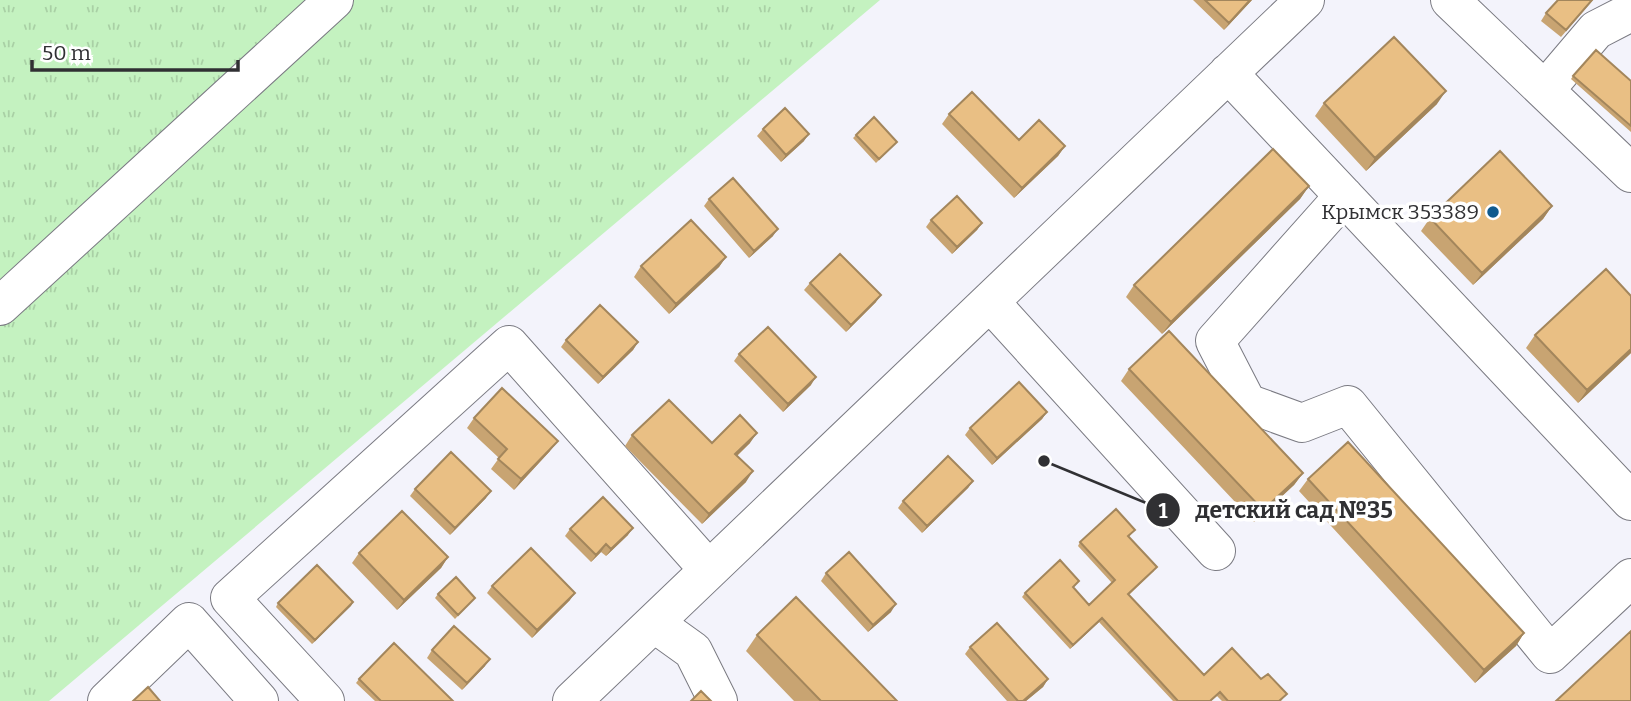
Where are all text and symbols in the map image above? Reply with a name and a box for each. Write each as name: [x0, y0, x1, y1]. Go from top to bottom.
scale bar: [32, 28, 238, 72]
text: 50 m: [42, 40, 91, 66]
place label: Крымск 353389: [1321, 199, 1479, 225]
marker: Крымск 353389: [1485, 204, 1501, 220]
callout: детский сад №35: [1146, 488, 1407, 532]
text: детский сад №35: [1195, 496, 1393, 524]
text: 1: [1158, 498, 1168, 524]

